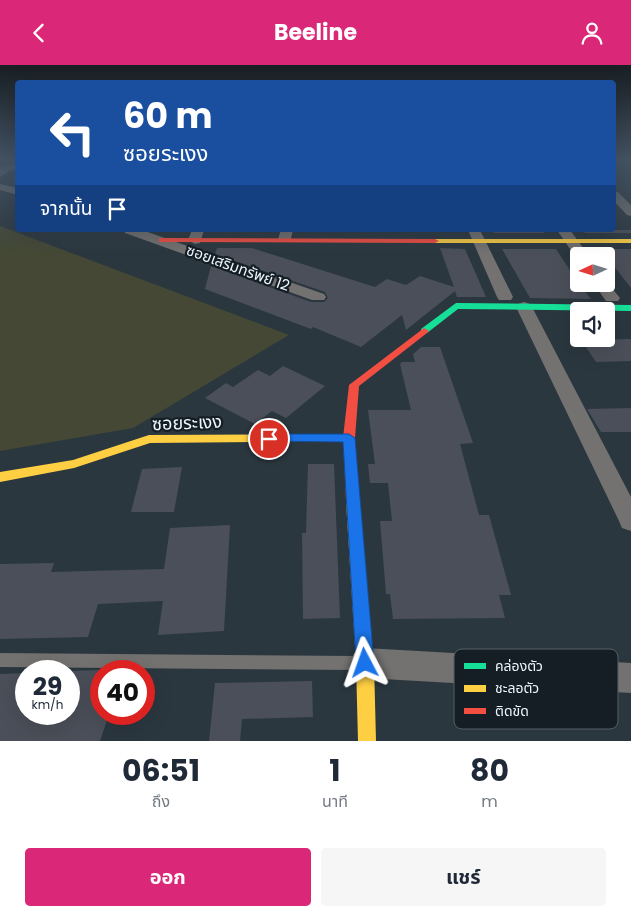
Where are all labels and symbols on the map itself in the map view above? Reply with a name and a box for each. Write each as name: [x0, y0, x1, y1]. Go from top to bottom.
street label: ซอยเสริมทรัพย์ 12: [184, 239, 293, 296]
north arrow: [570, 247, 615, 293]
street label: ซอยระเงง: [152, 409, 222, 436]
pin: [248, 418, 290, 460]
position arrow: [338, 636, 390, 688]
legend: [454, 649, 618, 729]
text: คล่องตัว: [495, 656, 543, 676]
speed limit sign: 40: [90, 660, 155, 725]
text: ชะลอตัว: [495, 678, 539, 698]
text: ติดขัด: [495, 701, 529, 721]

